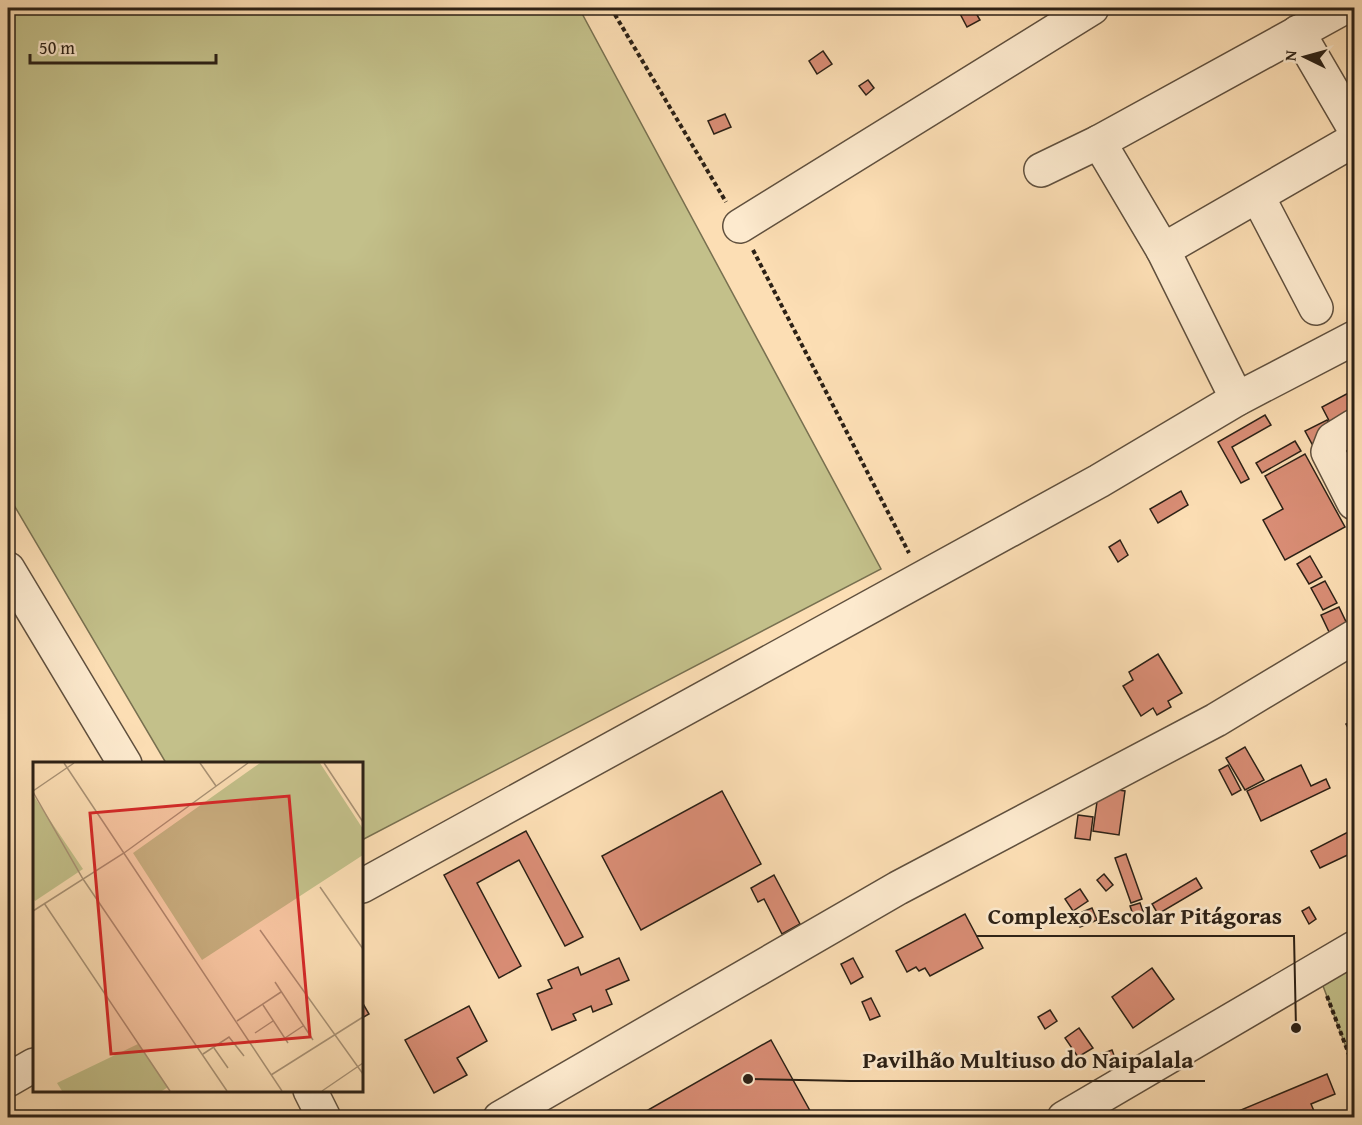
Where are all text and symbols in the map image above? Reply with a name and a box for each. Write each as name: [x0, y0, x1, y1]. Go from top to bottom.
scale bar: [30, 27, 216, 65]
north arrow: [1275, 27, 1335, 87]
text: 50 m: [39, 34, 75, 61]
text: N: [1278, 49, 1303, 62]
inset map: [33, 762, 363, 1092]
callout: Complexo Escolar Pitágoras: [976, 894, 1294, 936]
text: Complexo Escolar Pitágoras: [988, 898, 1282, 933]
callout: Pavilhão Multiuso do Naipalala: [850, 1039, 1205, 1081]
text: Pavilhão Multiuso do Naipalala: [862, 1042, 1194, 1077]

